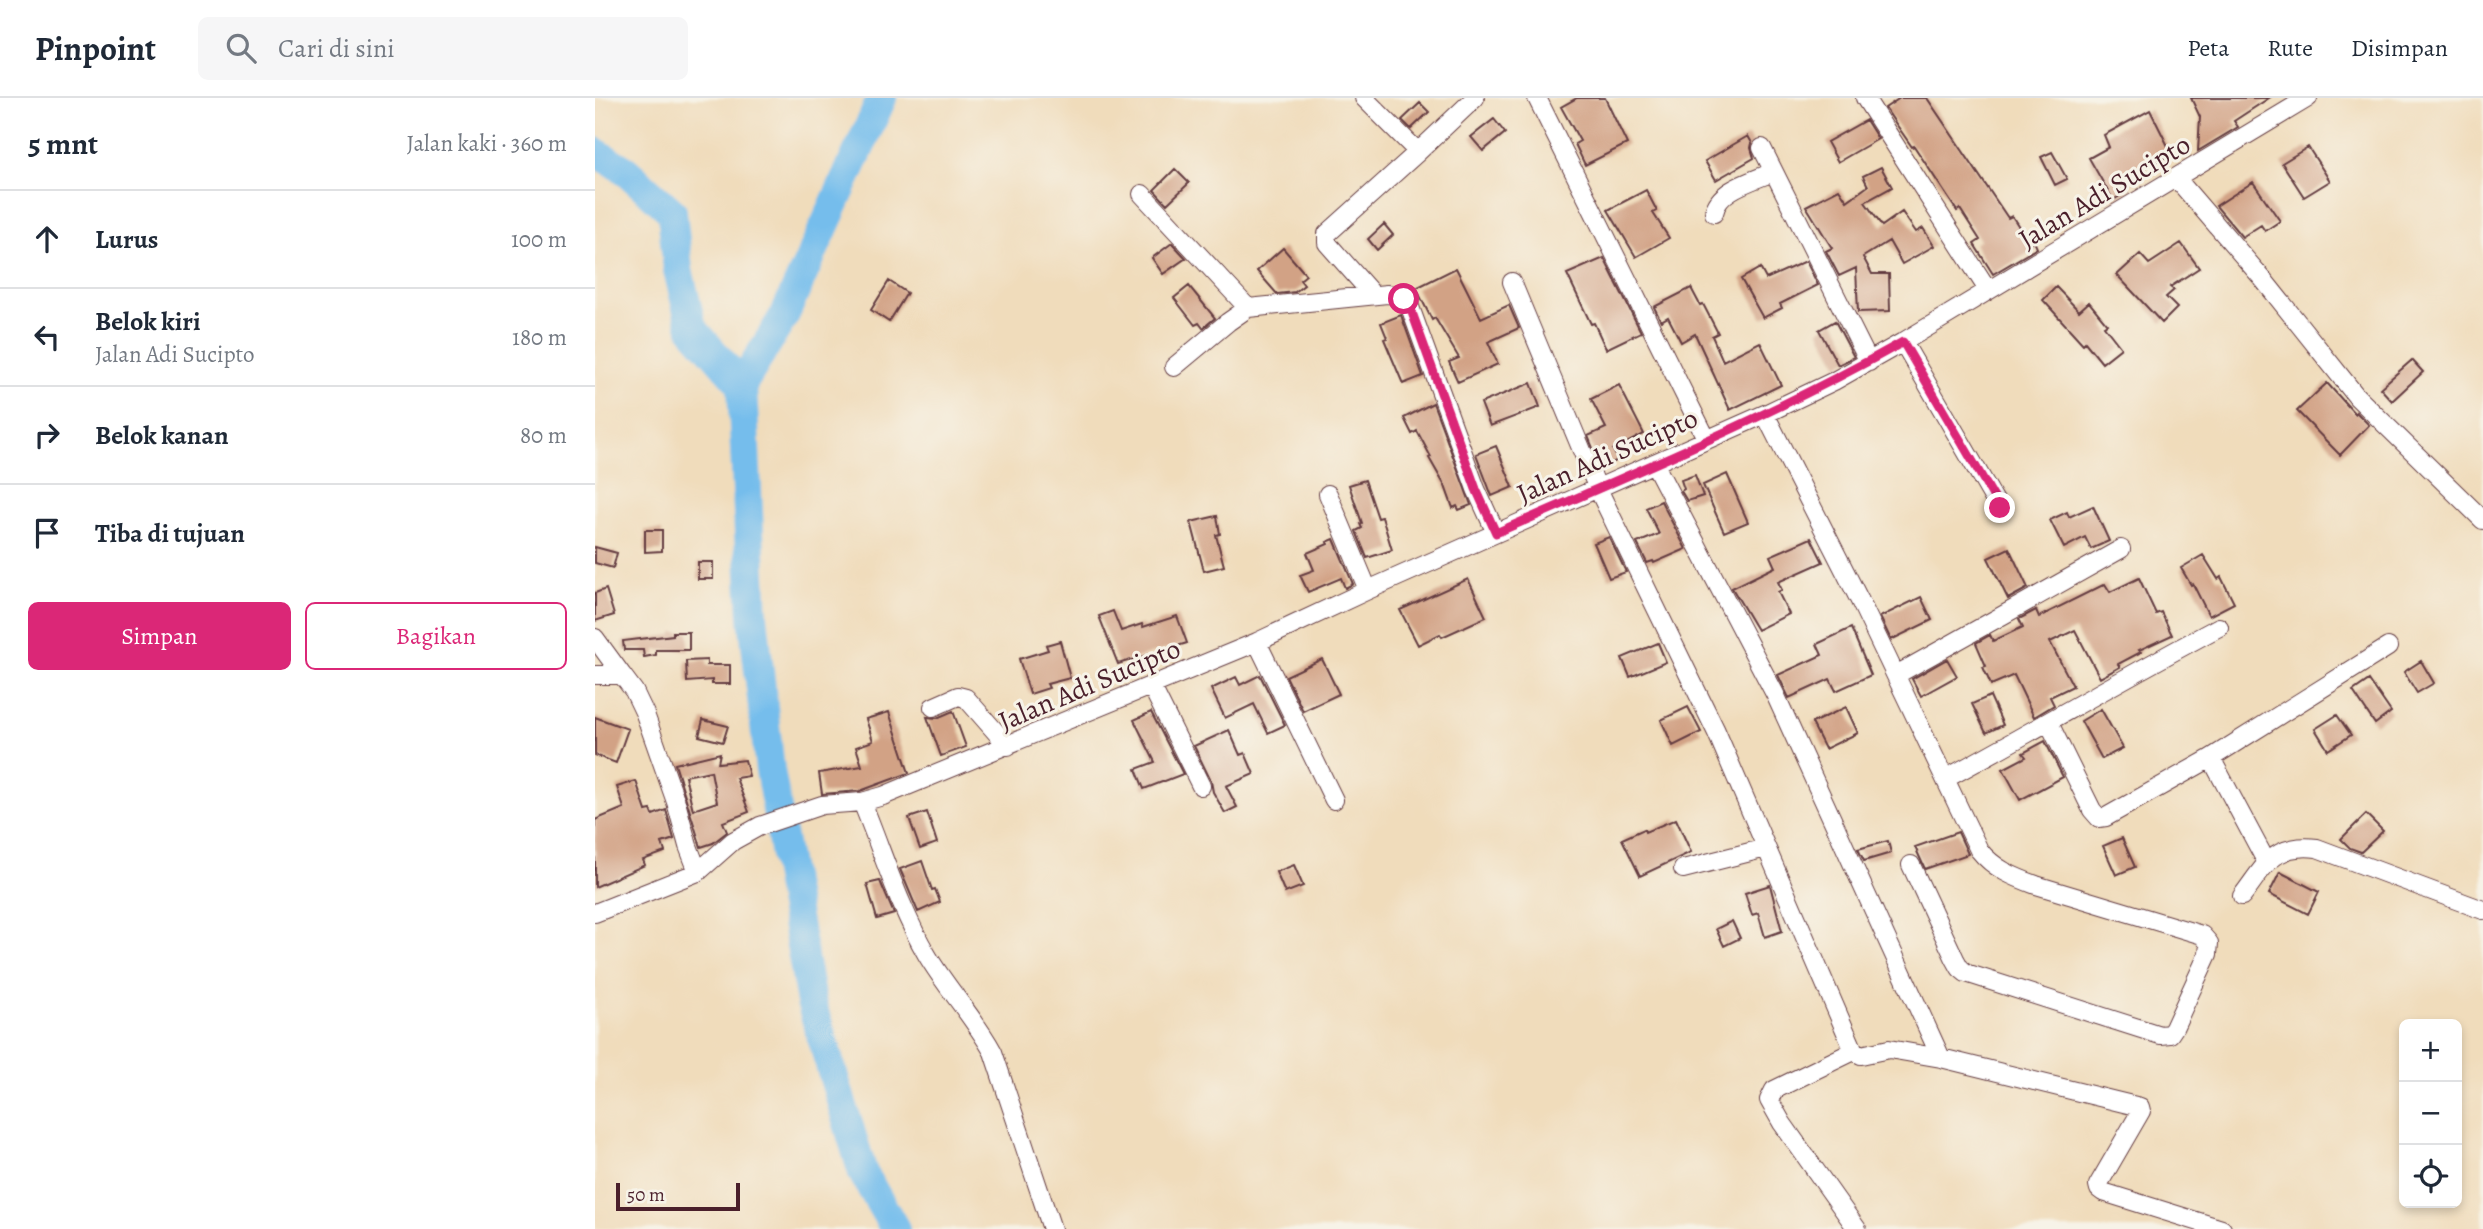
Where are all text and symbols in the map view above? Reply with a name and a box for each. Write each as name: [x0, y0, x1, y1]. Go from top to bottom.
search box: [198, 17, 688, 80]
text: Pinpoint: [35, 26, 156, 71]
icon: search: [222, 29, 260, 67]
text: Cari di sini: [278, 31, 395, 66]
text: Peta: [2187, 32, 2229, 64]
text: Rute: [2267, 32, 2313, 64]
text: Disimpan: [2351, 32, 2448, 64]
text: 5 mnt: [28, 124, 98, 164]
street label: Jalan Adi Sucipto: [2011, 126, 2198, 258]
text: Jalan kaki · 360 m: [407, 128, 567, 159]
icon: ahead: [28, 220, 66, 258]
text: Lurus: [95, 222, 158, 257]
text: 100 m: [511, 224, 567, 255]
route start: [1388, 283, 1419, 314]
text: Belok kiri: [95, 304, 201, 339]
icon: left: [28, 318, 66, 356]
text: 180 m: [512, 322, 567, 353]
text: Jalan Adi Sucipto: [95, 339, 255, 370]
street label: Jalan Adi Sucipto: [1511, 399, 1704, 513]
icon: right: [28, 416, 66, 454]
text: Belok kanan: [95, 418, 229, 453]
text: 80 m: [520, 420, 567, 451]
route end: [1984, 492, 2015, 523]
icon: arrive: [28, 514, 66, 552]
text: Tiba di tujuan: [95, 516, 245, 551]
button: Simpan: [28, 602, 291, 670]
button: Bagikan: [305, 602, 567, 670]
street label: Jalan Adi Sucipto: [993, 629, 1186, 740]
map controls: [2399, 1019, 2462, 1208]
button: +: [2399, 1019, 2462, 1082]
button: −: [2399, 1082, 2462, 1145]
button: locate: [2399, 1145, 2462, 1208]
scale bar: [616, 1180, 740, 1212]
text: 50 m: [627, 1182, 665, 1208]

